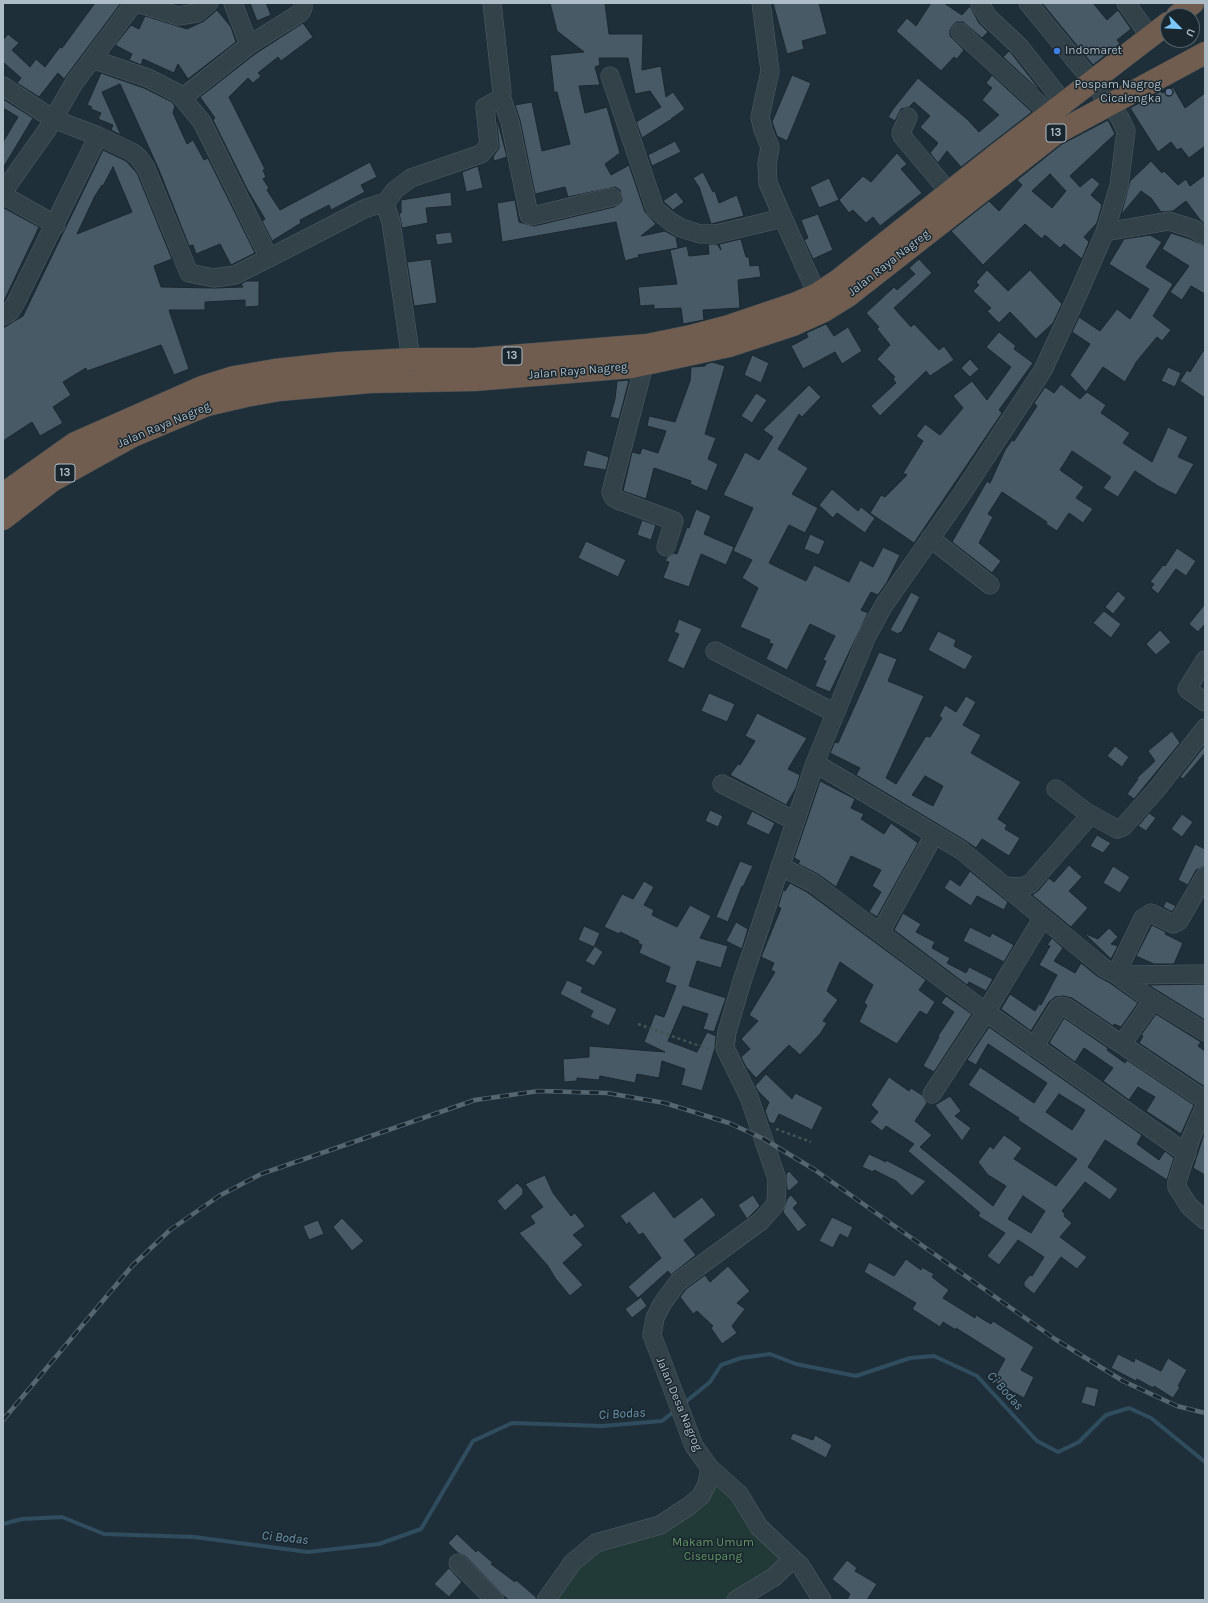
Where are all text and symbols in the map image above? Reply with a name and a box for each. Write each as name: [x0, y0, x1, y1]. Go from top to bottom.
north arrow: [1160, 8, 1200, 48]
text: U: [1183, 27, 1198, 39]
place label: Indomaret: [1065, 44, 1122, 58]
marker: Indomaret: [1052, 46, 1062, 56]
place label: Pospam Nagrog Cicalengka: [1075, 78, 1161, 106]
marker: Pospam Nagrog Cicalengka: [1164, 87, 1174, 97]
road number: 13: [1046, 124, 1066, 142]
street label: Jalan Raya Nagreg: [845, 227, 933, 299]
road number: 13: [502, 347, 522, 365]
street label: Jalan Raya Nagreg: [528, 359, 628, 383]
street label: Jalan Raya Nagreg: [115, 399, 213, 451]
road number: 13: [55, 464, 75, 482]
street label: Jalan Desa Nagrog: [653, 1355, 705, 1453]
water label: Ci Bodas: [984, 1368, 1026, 1414]
water label: Ci Bodas: [598, 1405, 646, 1423]
water label: Ci Bodas: [261, 1528, 309, 1548]
park label: Makam Umum Ciseupang: [672, 1536, 754, 1564]

